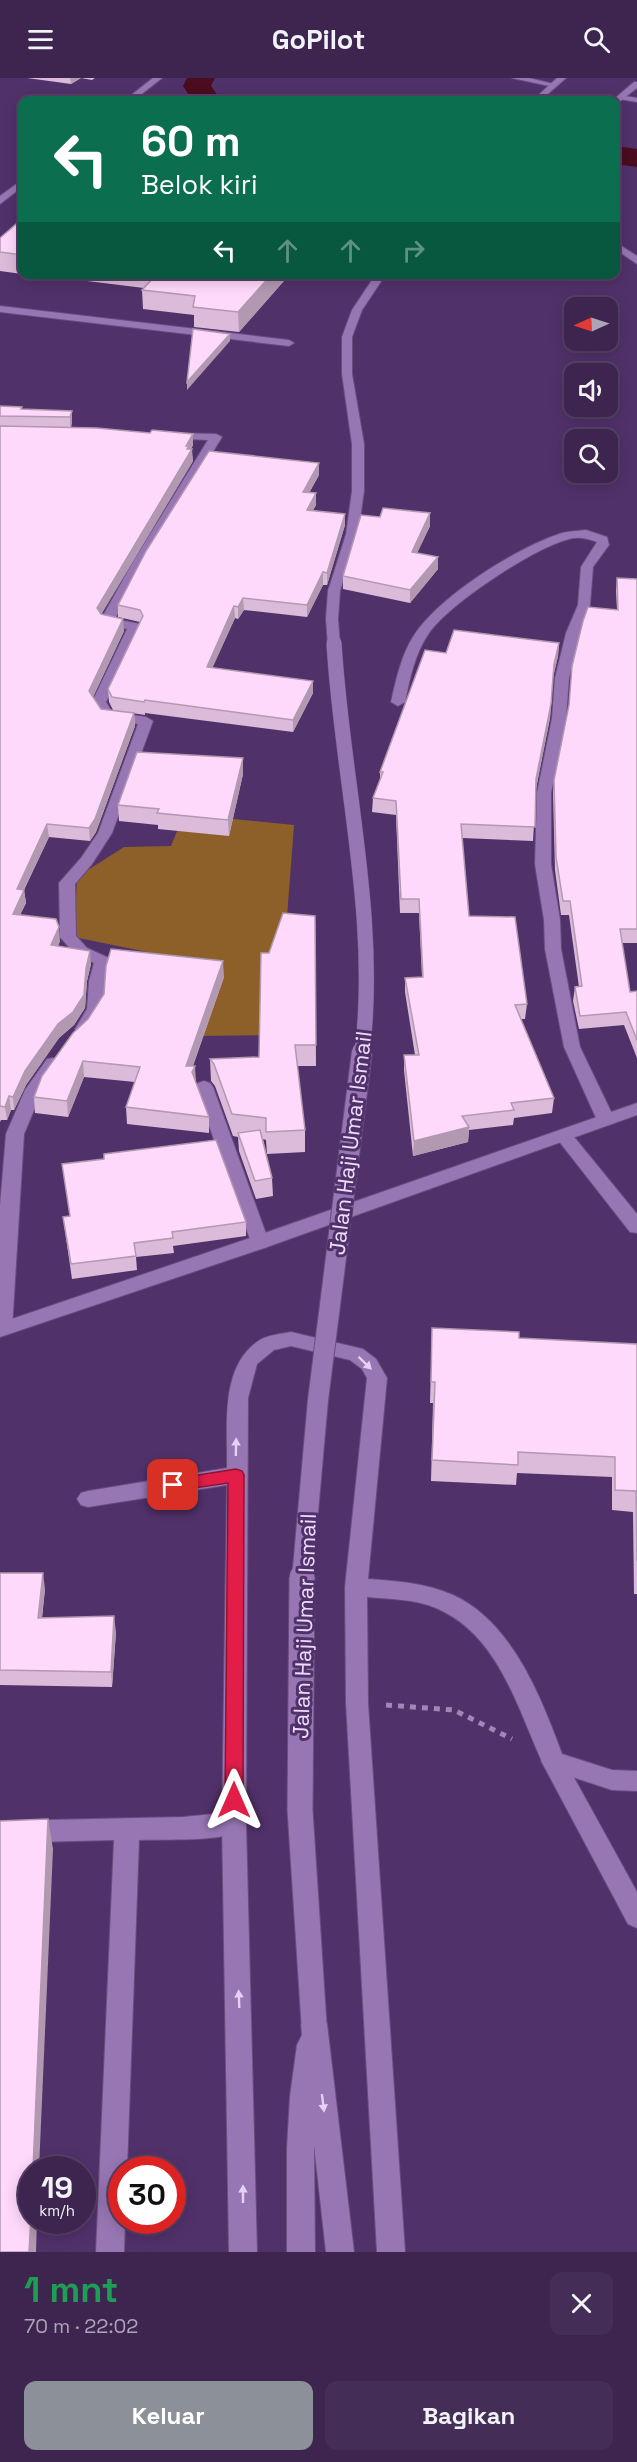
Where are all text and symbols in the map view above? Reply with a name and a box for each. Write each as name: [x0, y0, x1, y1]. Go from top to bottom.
text: GoPilot: [272, 22, 365, 57]
icon: menu: [24, 23, 57, 56]
icon: search: [580, 23, 613, 56]
text: 60 m: [141, 115, 241, 168]
icon: left: [42, 120, 120, 198]
text: Belok kiri: [141, 167, 258, 202]
icon: left: [208, 234, 241, 267]
icon: ahead: [271, 234, 304, 267]
icon: ahead: [334, 234, 367, 267]
icon: right: [397, 234, 430, 267]
north arrow: [564, 297, 618, 351]
map controls: [564, 297, 618, 483]
button: sound: [564, 363, 618, 417]
button: search: [564, 429, 618, 483]
street label: Jalan Haji Umar Ismail: [322, 1029, 378, 1257]
one-way arrow: [358, 1356, 372, 1370]
one-way arrow: [231, 1437, 241, 1456]
pin: [147, 1459, 198, 1510]
icon: arrive: [156, 1468, 189, 1501]
street label: Jalan Haji Umar Ismail: [286, 1513, 322, 1739]
position arrow: [202, 1768, 266, 1832]
one-way arrow: [234, 1989, 243, 2008]
one-way arrow: [318, 2094, 328, 2113]
speed limit sign: 30: [108, 2156, 186, 2234]
text: 19: [41, 2168, 73, 2207]
one-way arrow: [238, 2184, 248, 2203]
text: km/h: [39, 2201, 75, 2220]
text: 1 mnt: [24, 2267, 118, 2313]
button: close: [550, 2272, 613, 2335]
text: 70 m · 22:02: [24, 2313, 138, 2339]
button: Keluar: [24, 2381, 313, 2450]
button: Bagikan: [325, 2381, 613, 2450]

